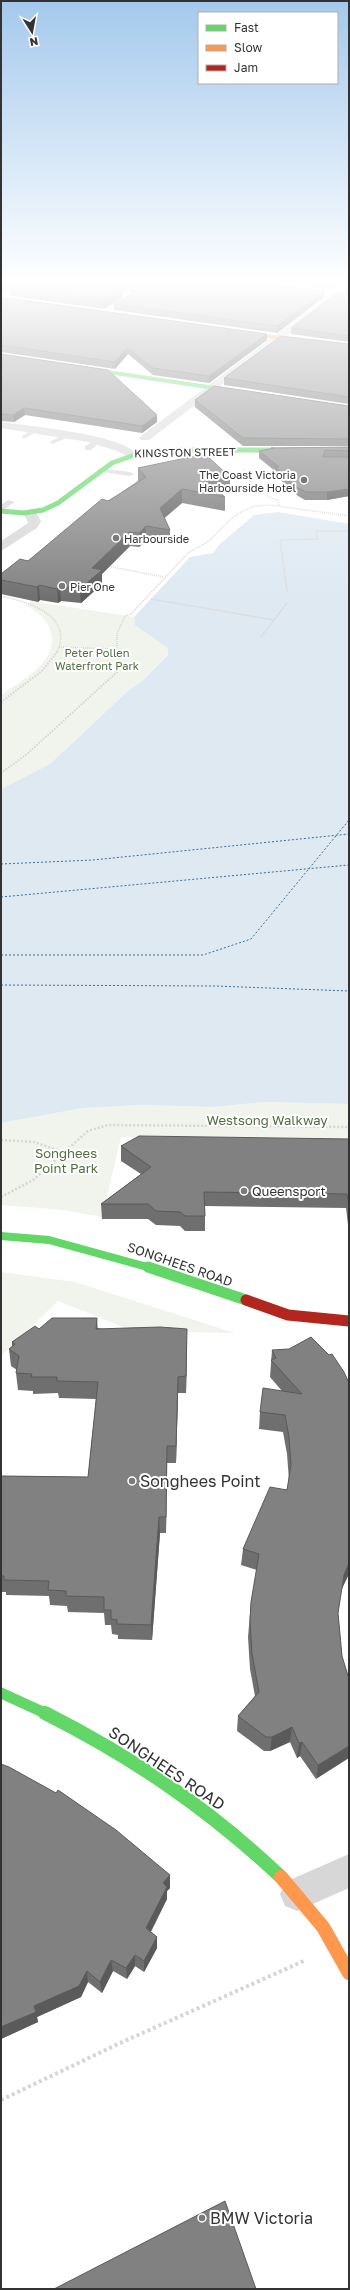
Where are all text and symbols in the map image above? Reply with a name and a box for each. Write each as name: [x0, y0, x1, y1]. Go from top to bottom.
north arrow: [12, 12, 52, 52]
legend: [198, 12, 338, 84]
text: Fast: [234, 20, 259, 35]
text: N: [29, 35, 39, 49]
text: Slow: [234, 40, 262, 55]
text: Jam: [234, 60, 258, 75]
street label: KINGSTON STREET: [134, 445, 236, 459]
place label: The Coast Victoria Harbourside Hotel: [199, 468, 296, 494]
marker: The Coast Victoria Harbourside Hotel: [299, 475, 309, 485]
place label: Harbourside: [124, 532, 189, 545]
marker: Harbourside: [111, 533, 121, 543]
place label: Pier One: [70, 580, 115, 593]
marker: Pier One: [57, 581, 67, 591]
park label: Peter Pollen Waterfront Park: [55, 646, 139, 672]
park label: Westsong Walkway: [206, 1112, 328, 1128]
park label: Songhees Point Park: [34, 1145, 99, 1176]
place label: Queensport: [252, 1183, 326, 1199]
marker: Queensport: [239, 1186, 249, 1196]
street label: SONGHEES ROAD: [125, 1238, 235, 1290]
place label: Songhees Point: [140, 1471, 261, 1491]
marker: Songhees Point: [127, 1476, 137, 1486]
street label: SONGHEES ROAD: [105, 1722, 229, 1814]
place label: BMW Victoria: [210, 2208, 313, 2228]
marker: BMW Victoria: [197, 2213, 207, 2223]

